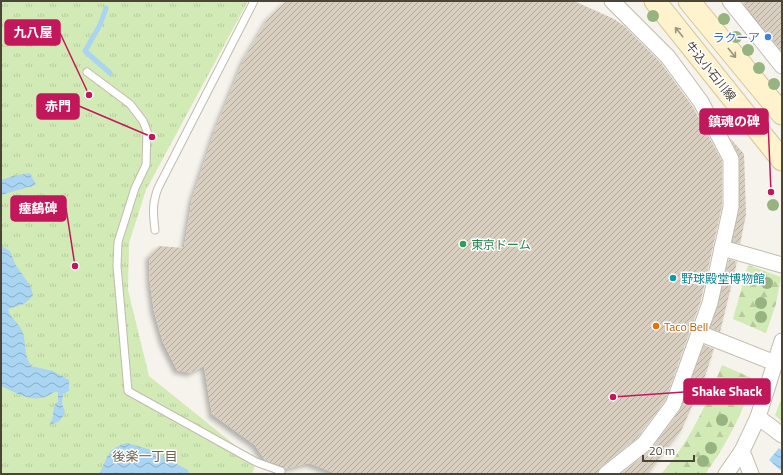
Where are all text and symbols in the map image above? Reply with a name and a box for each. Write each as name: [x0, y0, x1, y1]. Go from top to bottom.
callout: 九八屋: [5, 20, 60, 45]
text: 九八屋: [13, 22, 53, 42]
one-way arrow: [675, 26, 683, 37]
place label: ラクーア: [712, 28, 760, 47]
marker: ラクーア: [763, 32, 773, 42]
street label: 牛込小石川線: [681, 37, 741, 105]
one-way arrow: [727, 47, 736, 58]
callout: 赤門: [37, 94, 79, 119]
text: 赤門: [45, 96, 71, 116]
callout: 鎮魂の碑: [700, 109, 768, 134]
text: 鎮魂の碑: [708, 111, 760, 131]
callout: 瘞鷂碑: [11, 196, 66, 221]
text: 瘞鷂碑: [18, 198, 58, 218]
place label: 東京ドーム: [471, 235, 531, 254]
marker: 東京ドーム: [458, 239, 468, 249]
place label: 野球殿堂博物館: [681, 269, 765, 288]
marker: 野球殿堂博物館: [668, 273, 678, 283]
place label: Taco Bell: [664, 317, 708, 336]
marker: Taco Bell: [651, 321, 661, 331]
callout: Shake Shack: [684, 379, 770, 404]
text: Shake Shack: [692, 381, 762, 401]
scale bar: [643, 437, 694, 463]
text: 20 m: [649, 441, 675, 460]
district label: 後楽一丁目: [112, 446, 178, 466]

